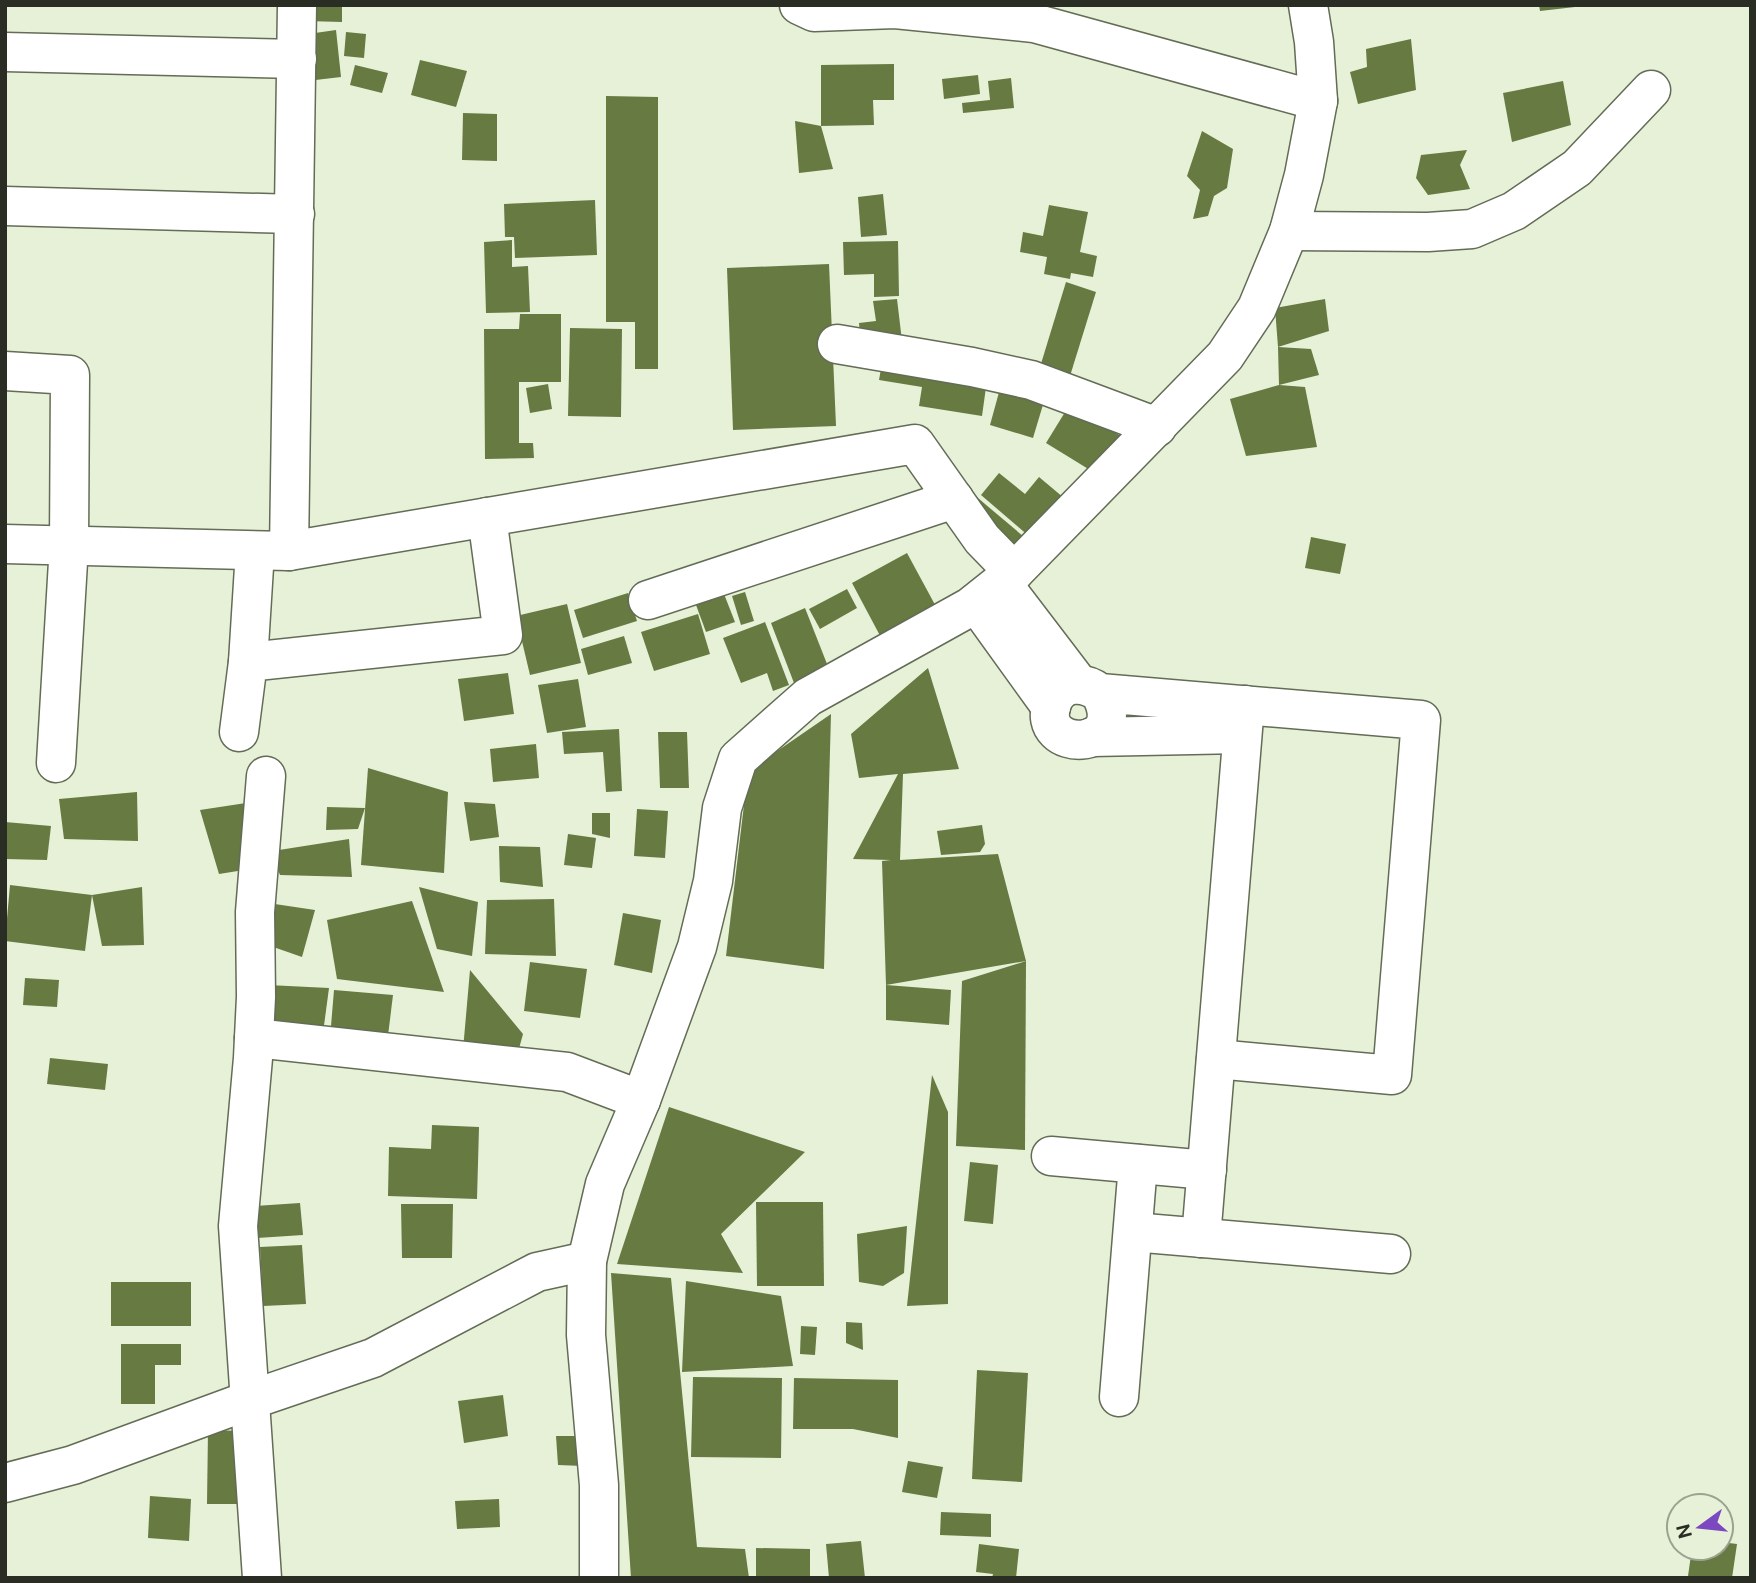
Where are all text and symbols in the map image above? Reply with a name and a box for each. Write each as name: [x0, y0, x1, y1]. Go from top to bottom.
north arrow: [1665, 1492, 1735, 1562]
text: N: [1670, 1521, 1698, 1541]

